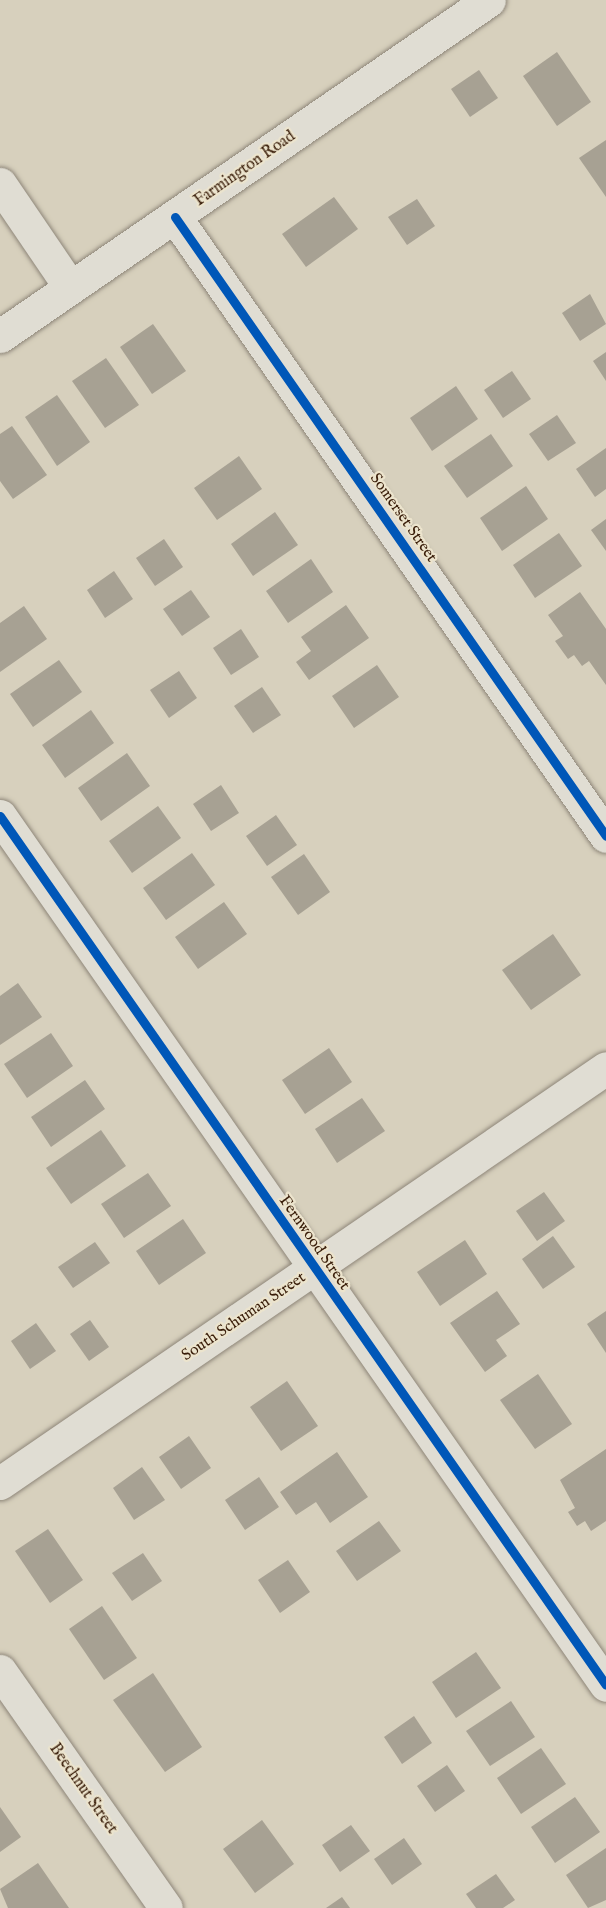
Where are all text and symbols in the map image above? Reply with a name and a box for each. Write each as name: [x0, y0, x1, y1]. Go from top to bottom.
street label: Farmington Road: [191, 127, 299, 211]
street label: Somerset Street: [365, 470, 441, 566]
street label: Fernwood Street: [274, 1192, 354, 1294]
street label: South Schuman Street: [178, 1268, 310, 1366]
street label: Beechnut Street: [45, 1740, 121, 1838]

